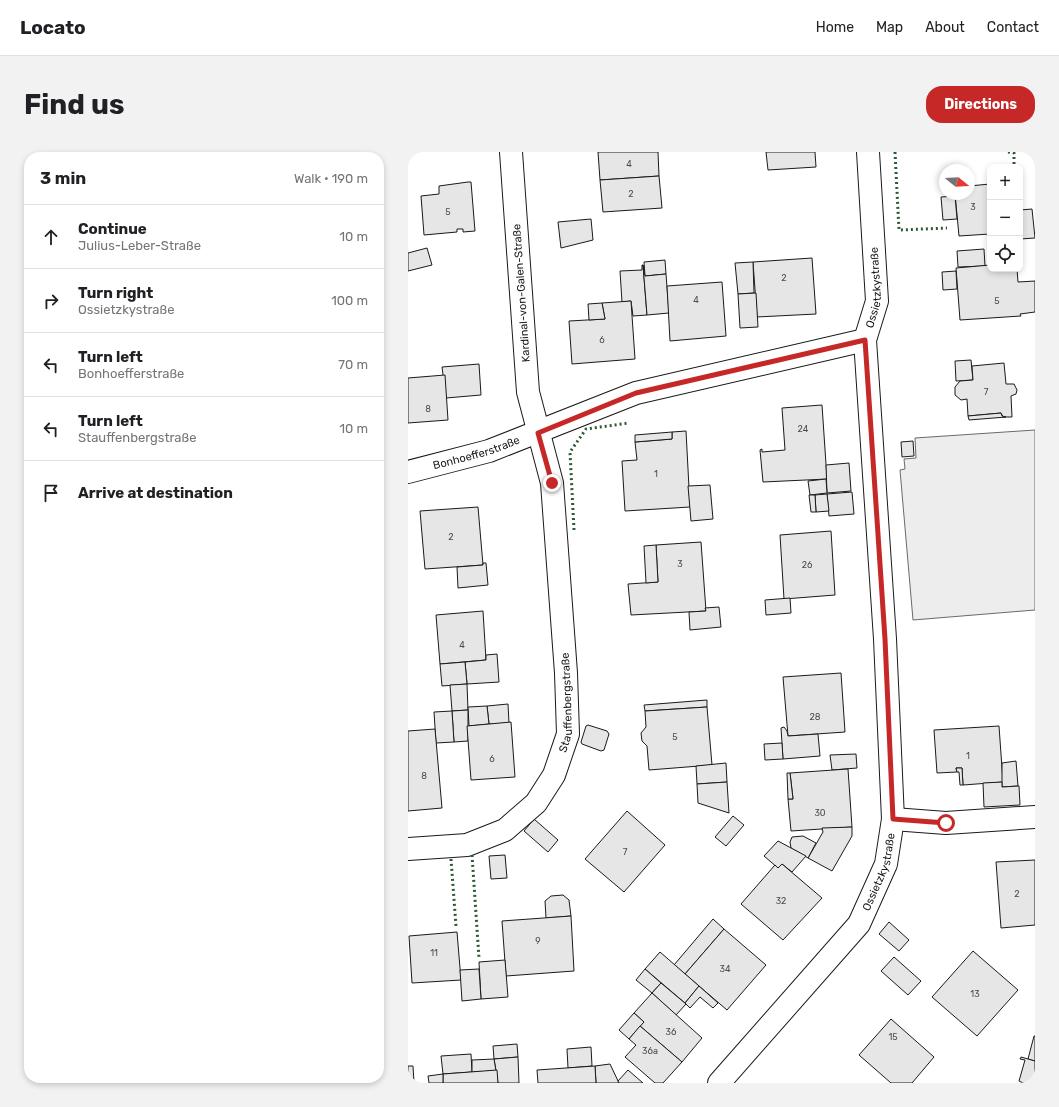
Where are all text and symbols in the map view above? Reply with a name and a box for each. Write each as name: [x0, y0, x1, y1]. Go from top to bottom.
text: Locato: [20, 16, 86, 39]
text: Home: [816, 19, 854, 36]
text: Map: [876, 19, 903, 36]
text: About: [925, 19, 965, 36]
text: Contact: [987, 19, 1039, 36]
button: Directions: [926, 86, 1035, 123]
text: Find us: [24, 88, 124, 121]
house number: 4: [626, 159, 632, 169]
north arrow: [939, 164, 975, 200]
map controls: [987, 164, 1023, 272]
button: +: [987, 164, 1023, 200]
text: 3 min: [40, 168, 86, 188]
text: Walk · 190 m: [294, 171, 368, 186]
house number: 2: [628, 189, 634, 199]
button: −: [987, 200, 1023, 236]
house number: 3: [970, 202, 976, 212]
house number: 5: [445, 207, 451, 217]
text: Continue: [78, 220, 147, 238]
street label: Kardinal-von-Galen-Straße: [510, 223, 533, 363]
icon: ahead: [40, 226, 62, 248]
text: 10 m: [339, 229, 368, 244]
button: locate: [987, 236, 1023, 272]
text: Julius-Leber-Straße: [78, 238, 201, 253]
street label: Ossietzkystraße: [863, 247, 884, 330]
house number: 2: [781, 273, 787, 283]
text: Turn right: [78, 284, 153, 302]
icon: right: [40, 290, 62, 312]
text: 100 m: [331, 293, 368, 308]
house number: 4: [693, 295, 699, 305]
house number: 5: [994, 296, 1000, 306]
text: Ossietzkystraße: [78, 302, 174, 317]
house number: 6: [599, 335, 605, 345]
text: Turn left: [78, 348, 143, 366]
icon: left: [40, 354, 62, 376]
text: 70 m: [338, 357, 368, 372]
text: Bonhoefferstraße: [78, 366, 184, 381]
house number: 7: [984, 387, 989, 397]
house number: 8: [425, 404, 431, 414]
text: Turn left: [78, 412, 143, 430]
icon: left: [40, 418, 62, 440]
text: 10 m: [339, 421, 368, 436]
house number: 24: [798, 424, 809, 434]
text: Stauffenbergstraße: [78, 430, 196, 445]
street label: Bonhoefferstraße: [432, 434, 522, 472]
house number: 1: [654, 469, 658, 479]
route end: [543, 474, 561, 492]
icon: arrive: [40, 482, 62, 504]
text: Arrive at destination: [78, 484, 233, 502]
house number: 2: [448, 532, 454, 542]
house number: 3: [677, 559, 683, 569]
house number: 26: [802, 560, 813, 570]
house number: 4: [459, 640, 465, 650]
street label: Stauffenbergstraße: [556, 652, 575, 754]
house number: 28: [809, 712, 821, 722]
house number: 5: [672, 732, 678, 742]
house number: 1: [966, 751, 970, 761]
house number: 6: [489, 754, 495, 764]
house number: 8: [421, 771, 427, 781]
house number: 30: [814, 808, 826, 818]
route start: [937, 814, 955, 832]
street label: Ossietzkystraße: [860, 832, 898, 913]
house number: 7: [623, 847, 628, 857]
house number: 2: [1014, 889, 1020, 899]
house number: 32: [776, 896, 786, 906]
house number: 9: [535, 936, 541, 946]
house number: 11: [430, 948, 438, 958]
house number: 34: [720, 964, 731, 974]
house number: 13: [970, 989, 980, 999]
house number: 36: [666, 1027, 677, 1037]
house number: 15: [888, 1032, 898, 1042]
house number: 36a: [642, 1046, 658, 1056]

